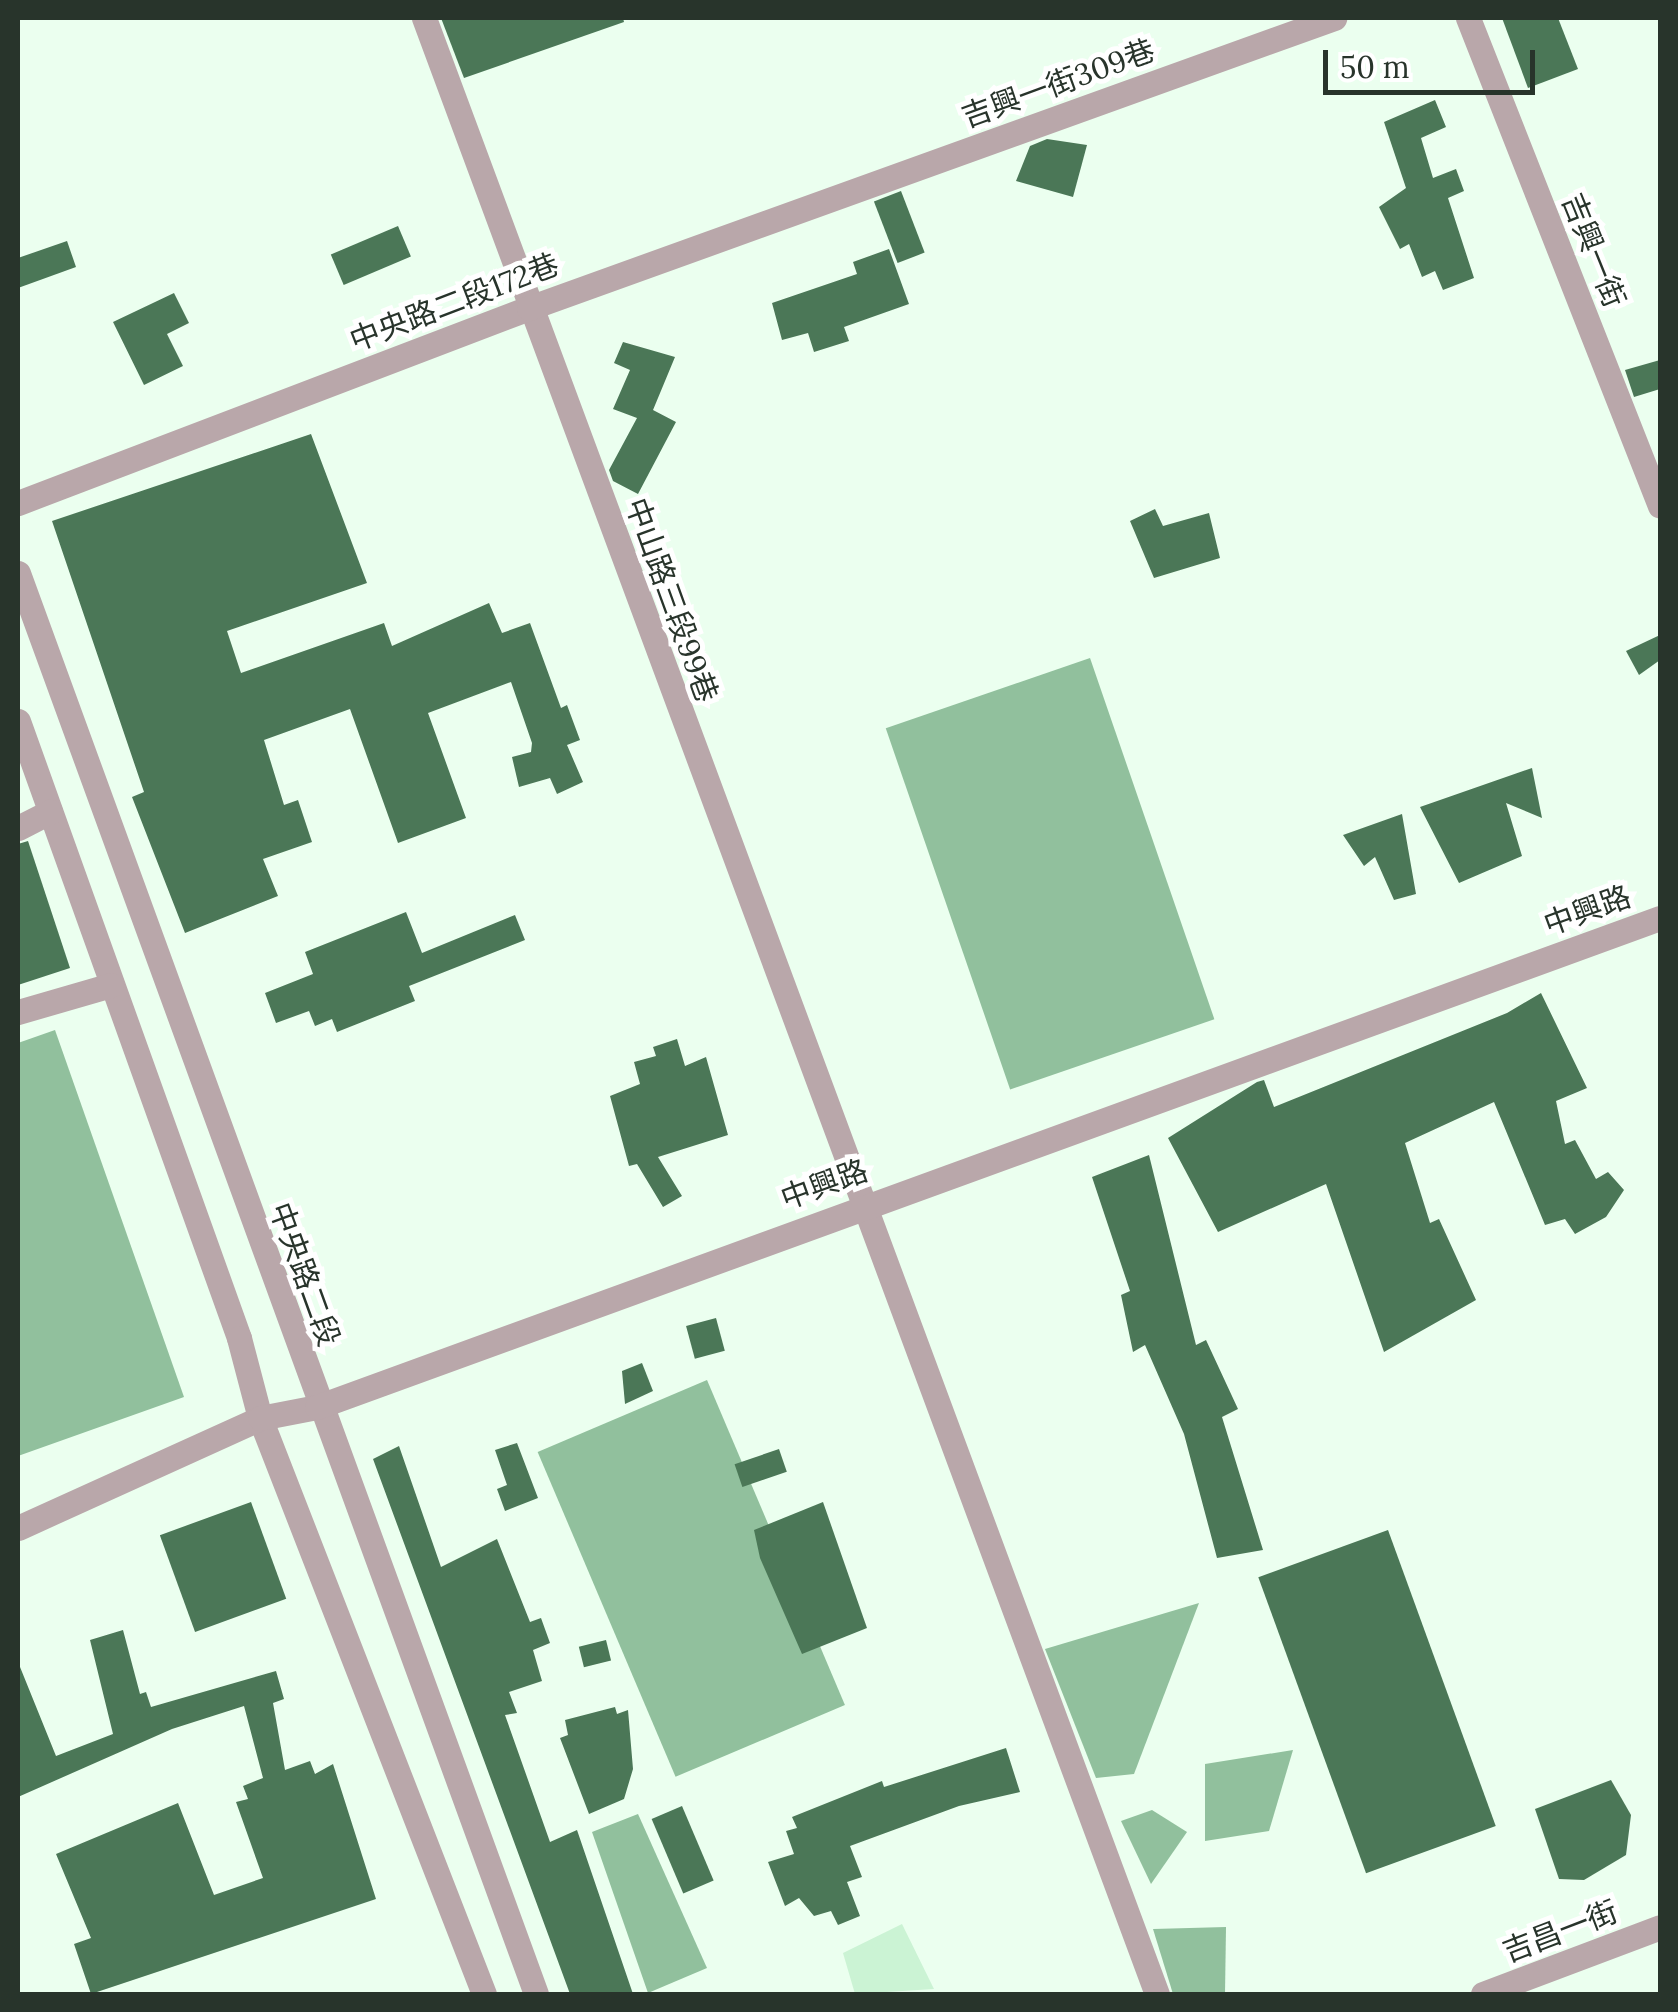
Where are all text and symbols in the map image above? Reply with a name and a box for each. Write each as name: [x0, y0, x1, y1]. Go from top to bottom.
scale bar: [1328, 30, 1540, 92]
street label: 吉興一街309巷: [957, 31, 1159, 135]
text: 50 m: [1340, 48, 1410, 86]
street label: 吉興一街: [1555, 188, 1633, 312]
street label: 中央路二段172巷: [344, 246, 564, 358]
street label: 中山路三段99巷: [618, 493, 726, 707]
street label: 中興路: [1539, 878, 1635, 942]
street label: 中興路: [776, 1152, 872, 1216]
street label: 中央路二段: [262, 1197, 348, 1351]
street label: 吉昌一街: [1498, 1893, 1622, 1969]

